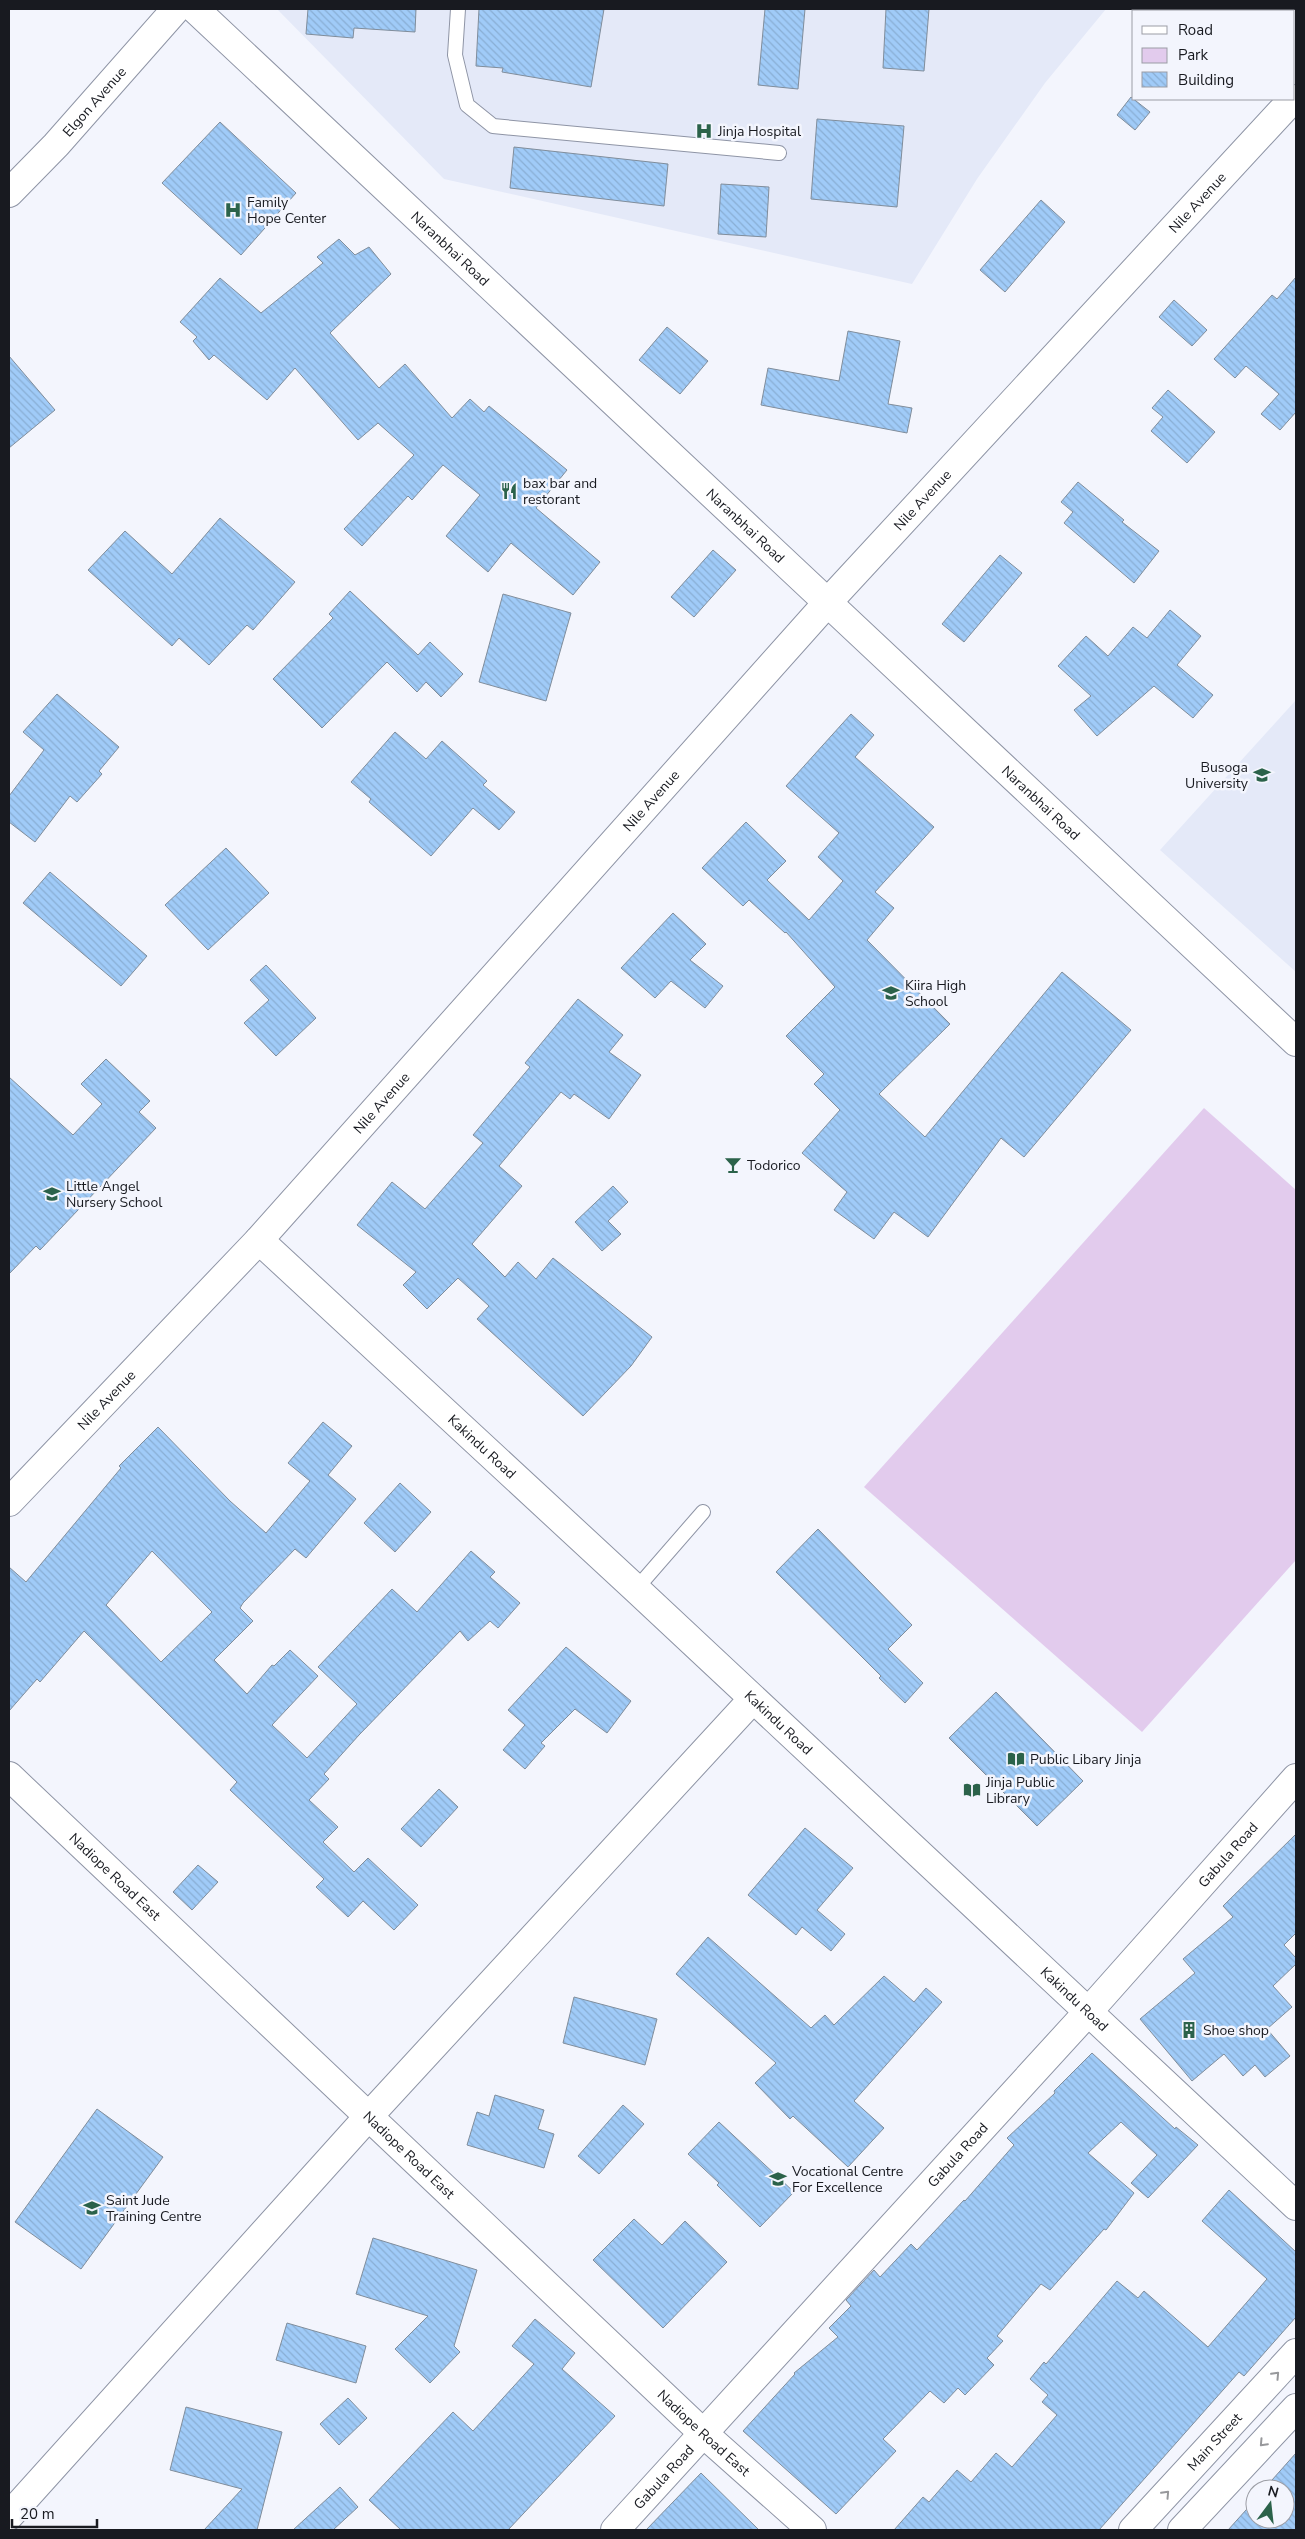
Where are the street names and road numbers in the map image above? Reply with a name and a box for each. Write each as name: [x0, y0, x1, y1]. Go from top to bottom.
street label: Elgon Avenue: [59, 63, 131, 141]
street label: Nile Avenue: [1165, 168, 1231, 237]
street label: Naranbhai Road: [407, 207, 493, 290]
street label: Nile Avenue: [890, 466, 956, 535]
street label: Naranbhai Road: [702, 484, 789, 567]
street label: Naranbhai Road: [997, 762, 1084, 845]
street label: Nile Avenue: [619, 766, 684, 836]
street label: Nile Avenue: [349, 1068, 414, 1138]
street label: Nile Avenue: [73, 1366, 140, 1435]
street label: Kakindu Road: [444, 1410, 520, 1483]
street label: Kakindu Road: [740, 1686, 816, 1759]
street label: Gabula Road: [1194, 1818, 1262, 1892]
street label: Nadiope Road East: [65, 1829, 165, 1925]
street label: Kakindu Road: [1036, 1963, 1112, 2036]
street label: Nadiope Road East: [359, 2107, 459, 2203]
street label: Gabula Road: [923, 2119, 992, 2192]
street label: Nadiope Road East: [653, 2386, 754, 2481]
street label: Main Street: [1183, 2409, 1246, 2475]
street label: Gabula Road: [629, 2441, 698, 2514]

